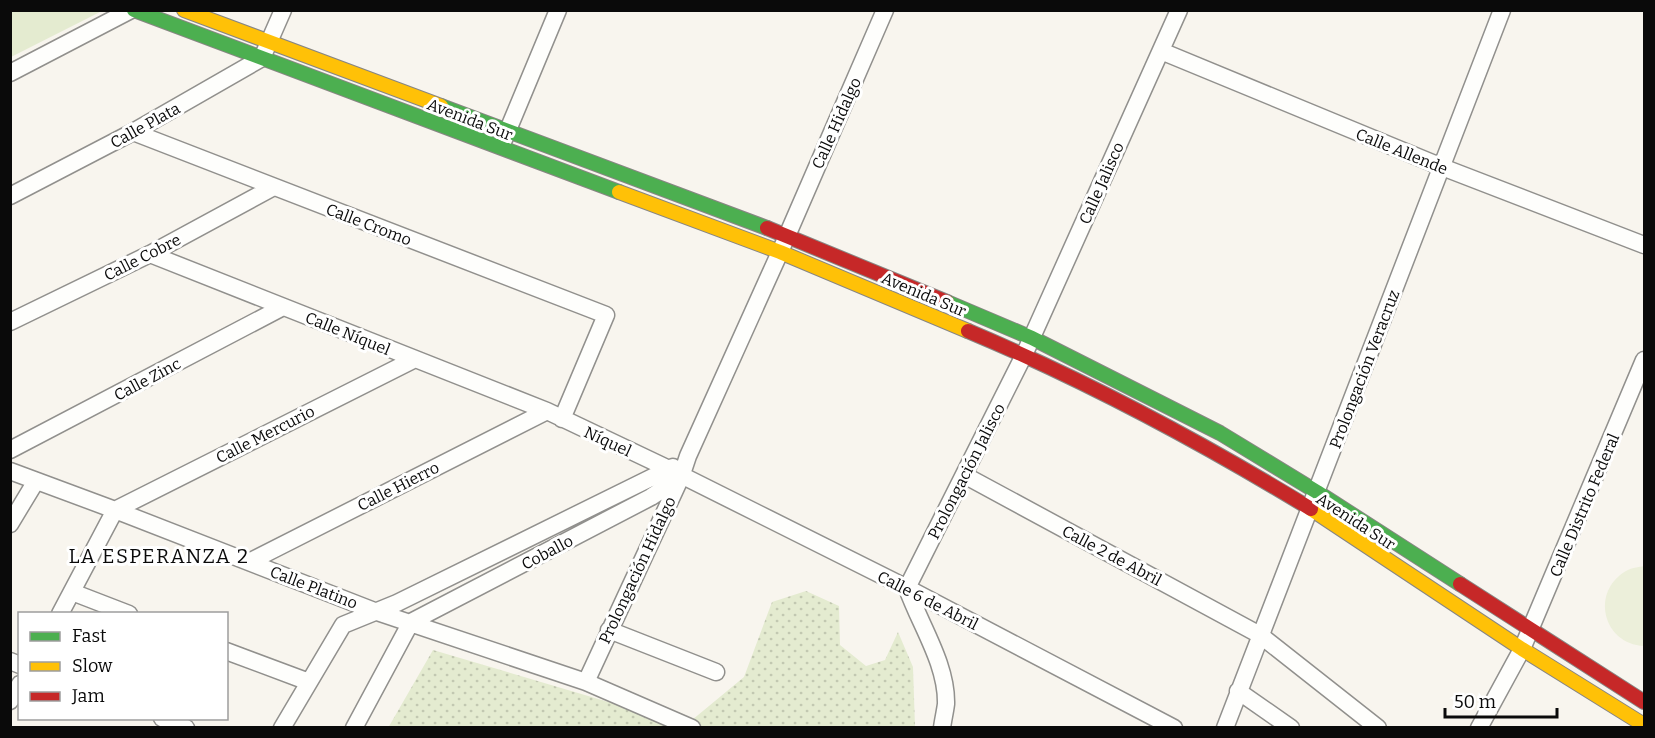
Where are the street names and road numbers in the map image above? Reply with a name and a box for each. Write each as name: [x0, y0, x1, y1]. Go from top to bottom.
street label: Calle Hidalgo: [808, 75, 865, 172]
street label: Avenida Sur: [424, 94, 515, 144]
street label: Calle Plata: [107, 98, 184, 152]
street label: Calle Allende: [1353, 124, 1451, 179]
street label: Calle Jalisco: [1075, 139, 1128, 227]
street label: Calle Cromo: [323, 199, 414, 249]
street label: Calle Cobre: [101, 230, 184, 285]
street label: Avenida Sur: [879, 268, 969, 321]
street label: Prolongación Veracruz: [1325, 287, 1404, 451]
street label: Calle Níquel: [303, 308, 393, 359]
street label: Calle Zinc: [111, 354, 184, 405]
street label: Prolongación Jalisco: [924, 400, 1009, 542]
street label: Calle Mercurio: [213, 401, 318, 467]
street label: Níquel: [581, 422, 635, 461]
street label: Calle Distrito Federal: [1546, 430, 1623, 580]
street label: Calle Hierro: [354, 458, 442, 515]
street label: Avenida Sur: [1313, 489, 1399, 554]
street label: Prolongación Hidalgo: [595, 494, 680, 647]
street label: Calle 2 de Abril: [1059, 521, 1165, 590]
street label: Coballo: [518, 531, 576, 574]
street label: Calle Platino: [267, 562, 360, 613]
street label: Calle 6 de Abril: [874, 567, 982, 634]

